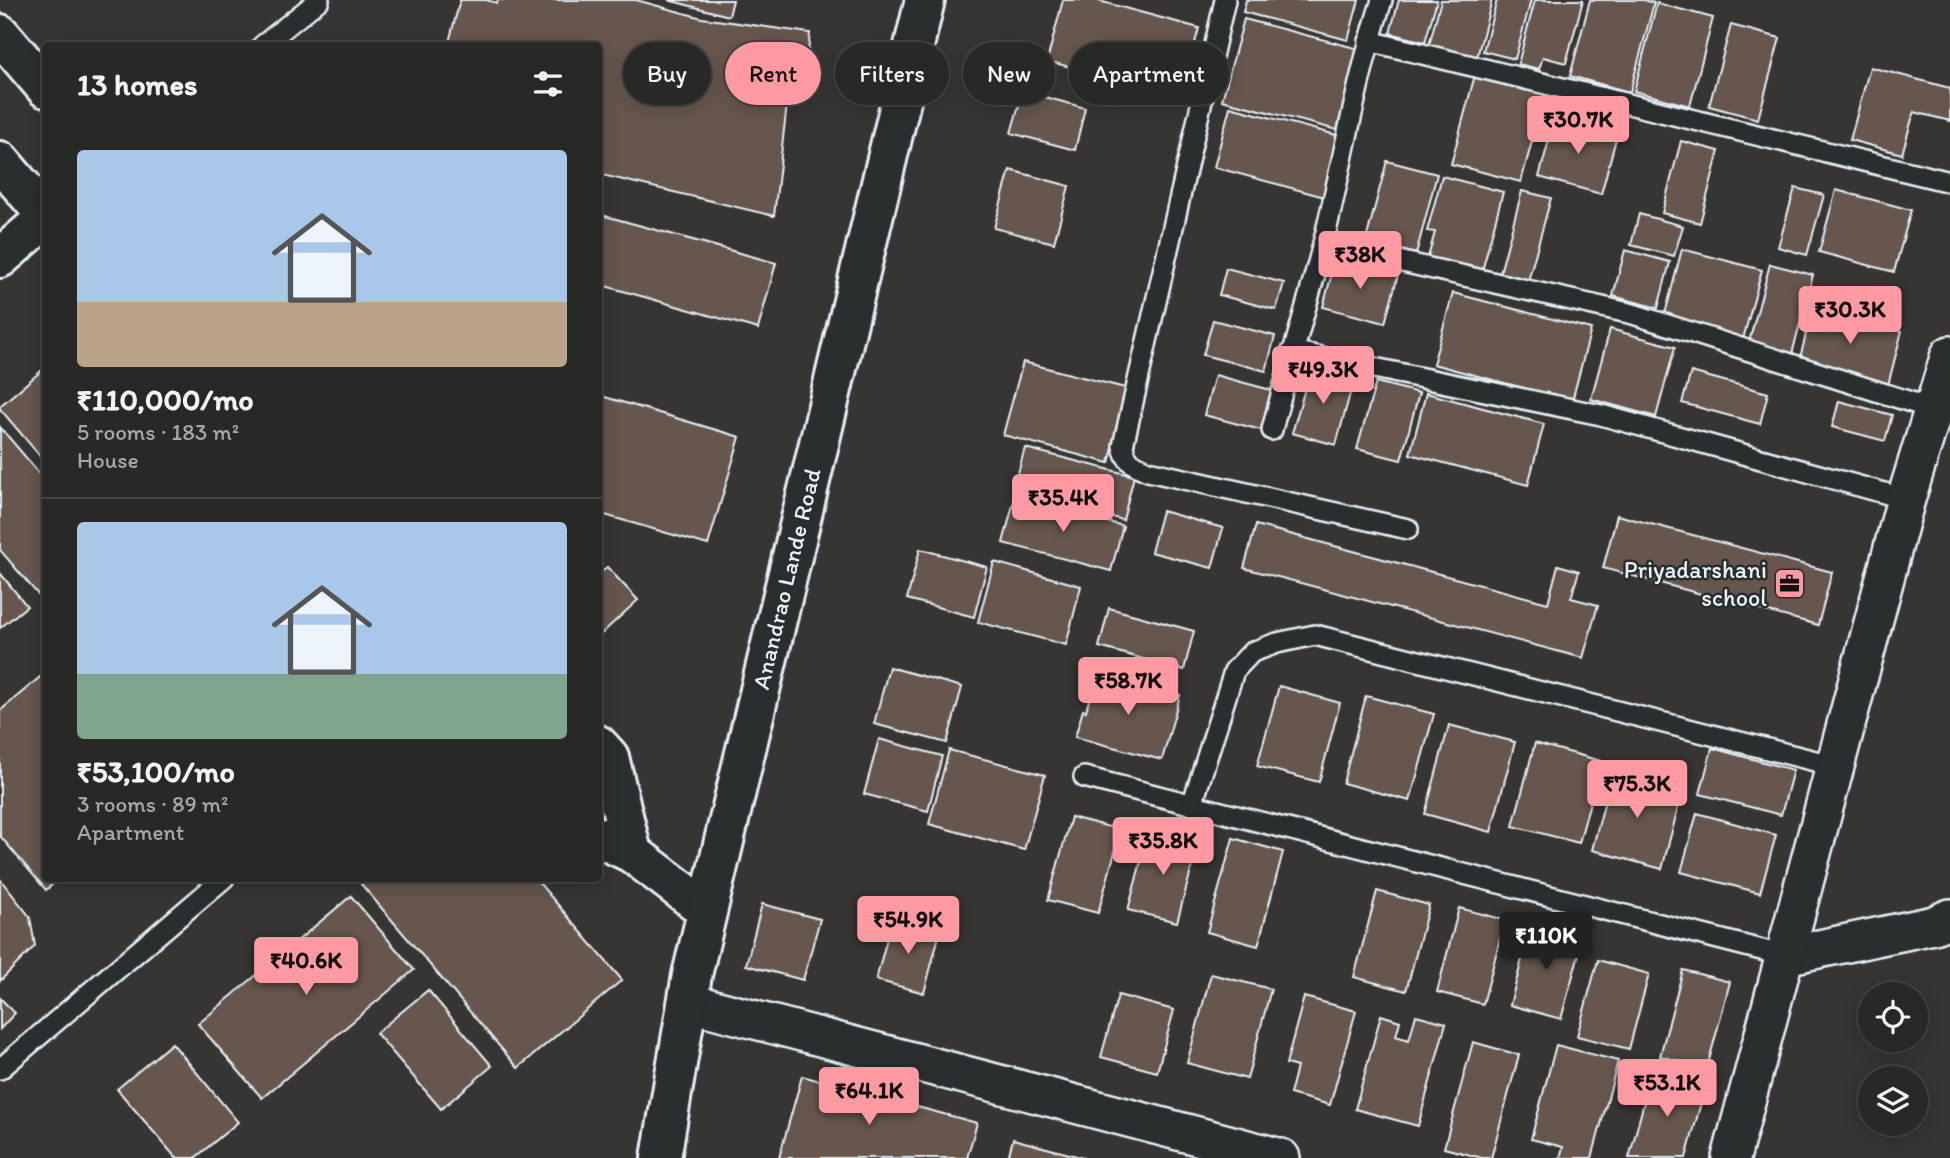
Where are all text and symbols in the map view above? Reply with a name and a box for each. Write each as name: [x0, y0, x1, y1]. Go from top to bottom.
chip: Buy: [623, 42, 711, 105]
chip: Rent: [725, 42, 821, 105]
chip: Filters: [835, 42, 949, 105]
chip: New: [963, 42, 1055, 105]
chip: Apartment: [1069, 42, 1229, 105]
icon: filters: [529, 65, 567, 103]
text: 13 homes: [77, 66, 197, 103]
pin: ₹30.7K: [1521, 96, 1635, 156]
text: ₹30.7K: [1543, 105, 1613, 133]
icon: home: [259, 195, 385, 321]
pin: ₹38K: [1319, 232, 1401, 291]
text: ₹38K: [1334, 240, 1386, 268]
pin: ₹30.3K: [1793, 286, 1907, 346]
text: ₹30.3K: [1815, 295, 1885, 323]
pin: ₹49.3K: [1266, 346, 1380, 406]
text: ₹49.3K: [1288, 355, 1358, 383]
text: ₹110,000/mo: [77, 381, 254, 418]
text: 5 rooms · 183 m²: [77, 418, 239, 446]
text: House: [77, 446, 139, 474]
street label: Anandrao Lande Road: [746, 465, 827, 692]
pin: ₹35.4K: [1006, 475, 1120, 534]
text: ₹35.4K: [1028, 483, 1098, 511]
place label: Priyadarshani school: [1624, 555, 1767, 612]
icon: home: [259, 567, 385, 693]
office icon: Priyadarshani school: [1773, 567, 1807, 601]
pin: ₹58.7K: [1071, 658, 1185, 717]
text: ₹58.7K: [1094, 666, 1162, 694]
text: ₹53,100/mo: [77, 753, 235, 790]
pin: ₹75.3K: [1580, 760, 1694, 820]
text: ₹75.3K: [1603, 769, 1671, 797]
text: 3 rooms · 89 m²: [77, 790, 228, 818]
text: Apartment: [77, 818, 184, 846]
pin: ₹35.8K: [1106, 818, 1220, 877]
text: ₹35.8K: [1129, 826, 1197, 854]
pin: ₹54.9K: [851, 897, 965, 956]
text: ₹54.9K: [873, 905, 943, 933]
pin: ₹110K: [1497, 912, 1595, 972]
text: ₹110K: [1515, 921, 1577, 949]
pin: ₹40.6K: [249, 937, 363, 997]
text: ₹40.6K: [270, 946, 342, 974]
map controls: [1858, 982, 1928, 1136]
button: locate: [1858, 982, 1928, 1052]
pin: ₹53.1K: [1610, 1060, 1724, 1119]
button: layers: [1858, 1066, 1928, 1136]
pin: ₹64.1K: [812, 1068, 926, 1127]
text: ₹53.1K: [1634, 1068, 1700, 1096]
text: ₹64.1K: [835, 1076, 903, 1104]

